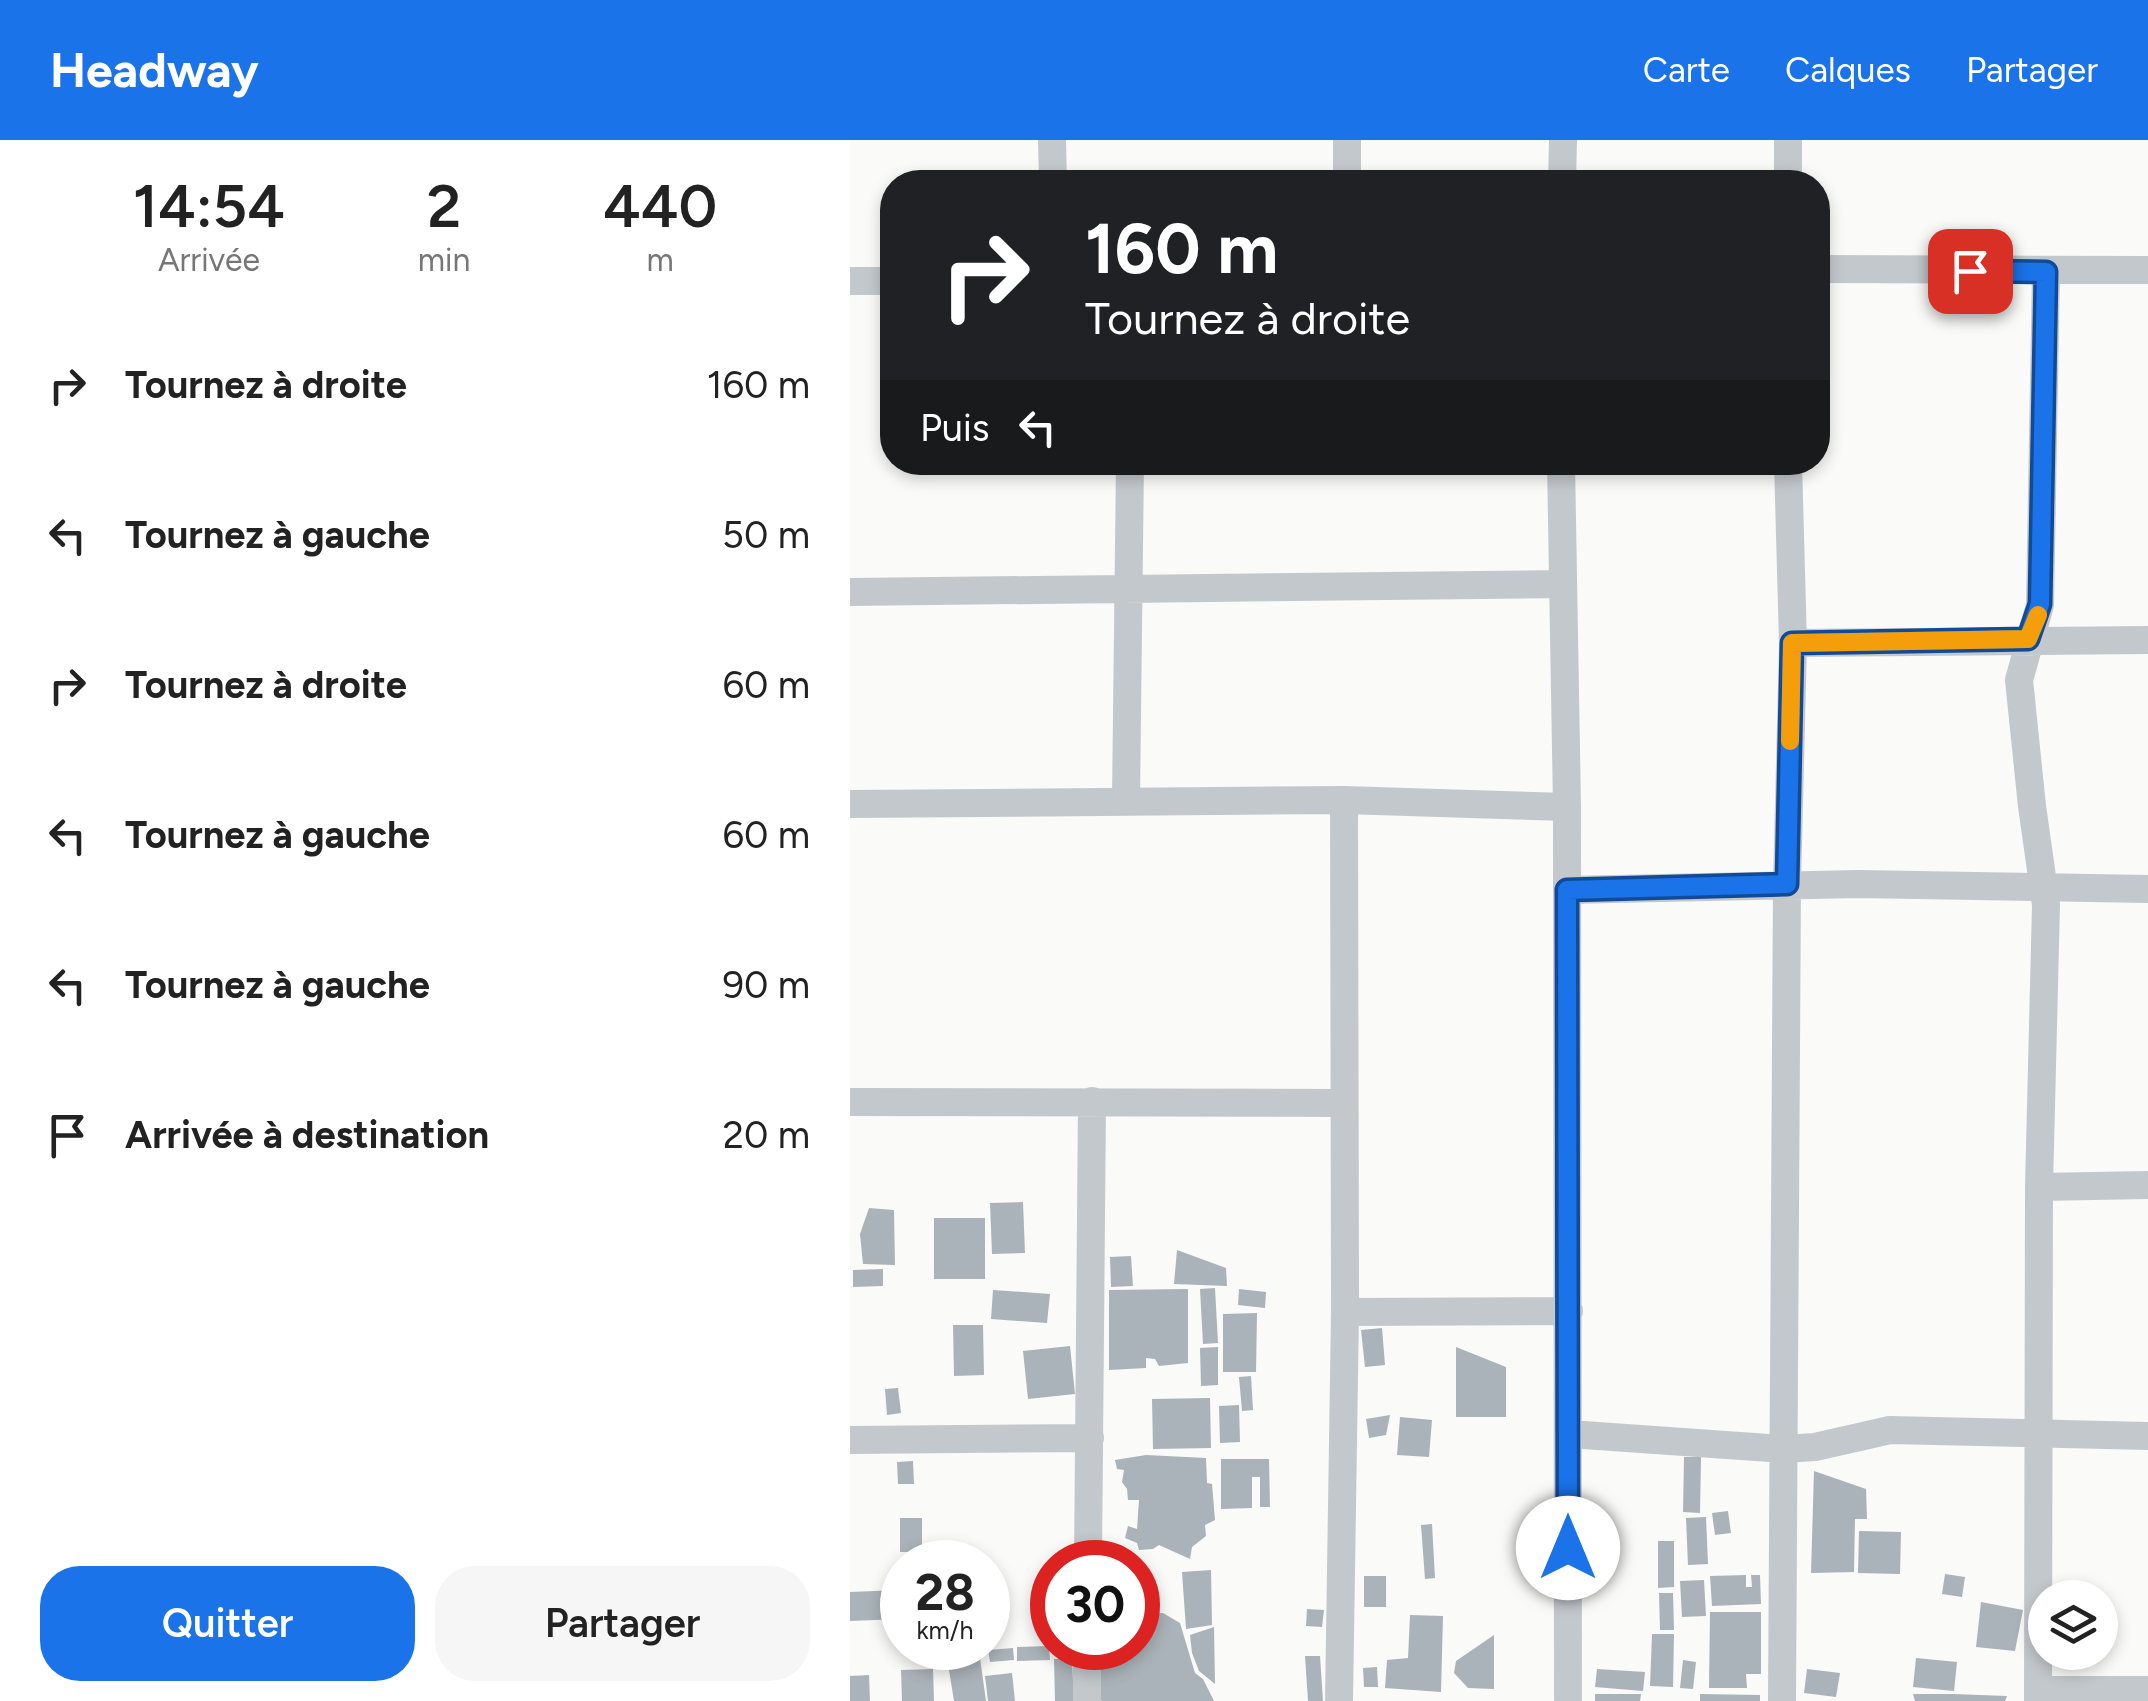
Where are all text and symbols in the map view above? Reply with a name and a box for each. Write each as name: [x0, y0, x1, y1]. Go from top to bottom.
text: Headway: [50, 41, 259, 99]
text: Carte: [1643, 49, 1730, 91]
text: Calques: [1785, 49, 1911, 91]
text: Partager: [1966, 49, 2098, 91]
text: 14:54: [133, 170, 285, 242]
text: 2: [427, 170, 461, 242]
text: 440: [603, 170, 717, 242]
text: 160 m: [1085, 206, 1278, 291]
icon: right: [920, 210, 1050, 340]
pin: [1928, 229, 2013, 314]
text: Arrivée: [158, 241, 260, 279]
text: min: [418, 241, 470, 279]
text: m: [647, 241, 674, 279]
icon: arrive: [1943, 244, 1998, 299]
text: Tournez à droite: [1085, 291, 1410, 345]
icon: right: [40, 358, 95, 413]
text: Tournez à droite: [125, 362, 407, 408]
text: 160 m: [707, 362, 810, 408]
icon: left: [1010, 400, 1065, 455]
text: Puis: [920, 405, 990, 451]
icon: left: [40, 508, 95, 563]
text: Tournez à gauche: [125, 512, 430, 558]
text: 50 m: [722, 512, 810, 558]
icon: right: [40, 658, 95, 713]
text: Tournez à droite: [125, 662, 407, 708]
text: 60 m: [722, 662, 810, 708]
icon: left: [40, 808, 95, 863]
text: Tournez à gauche: [125, 812, 430, 858]
text: 60 m: [722, 812, 810, 858]
icon: left: [40, 958, 95, 1013]
text: Tournez à gauche: [125, 962, 430, 1008]
text: 90 m: [722, 962, 810, 1008]
icon: arrive: [40, 1108, 95, 1163]
text: Arrivée à destination: [125, 1112, 489, 1158]
text: 20 m: [723, 1112, 810, 1158]
position arrow: [1516, 1496, 1620, 1600]
speed limit sign: 30: [1030, 1540, 1160, 1670]
text: 28: [915, 1562, 975, 1623]
button: Quitter: [40, 1566, 415, 1681]
button: Partager: [435, 1566, 810, 1681]
map controls: [2028, 1580, 2118, 1670]
button: layers: [2028, 1580, 2118, 1670]
text: km/h: [916, 1615, 974, 1645]

